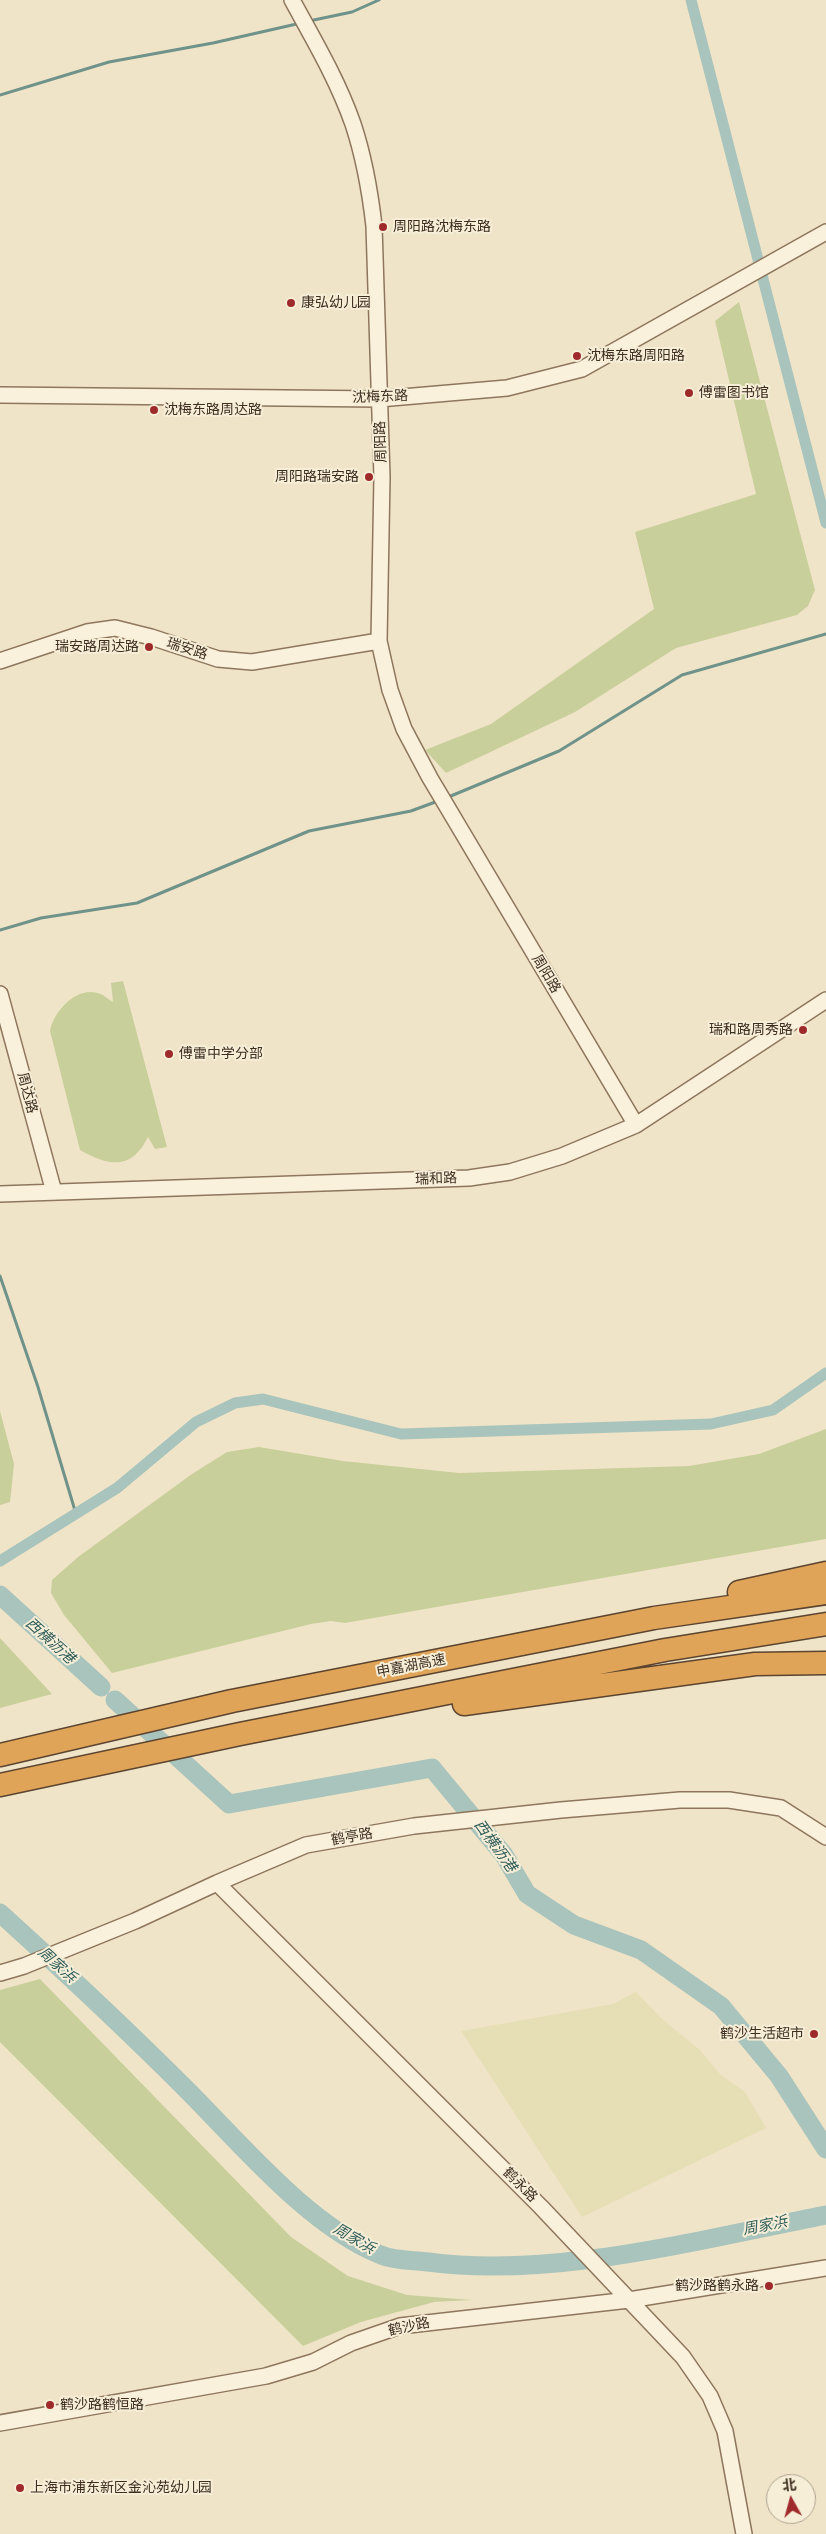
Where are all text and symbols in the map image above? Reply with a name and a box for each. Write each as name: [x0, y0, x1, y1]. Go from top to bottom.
place label: 周阳路沈梅东路: [393, 219, 491, 235]
marker: 周阳路沈梅东路: [377, 221, 389, 233]
place label: 康弘幼儿园: [301, 295, 371, 311]
marker: 康弘幼儿园: [285, 297, 297, 309]
place label: 沈梅东路周阳路: [587, 348, 685, 364]
marker: 沈梅东路周阳路: [571, 350, 583, 362]
place label: 傅雷图书馆: [699, 385, 769, 401]
marker: 傅雷图书馆: [683, 387, 695, 399]
street label: 沈梅东路: [352, 388, 408, 406]
place label: 沈梅东路周达路: [164, 402, 262, 418]
marker: 沈梅东路周达路: [148, 404, 160, 416]
street label: 周阳路: [372, 421, 390, 463]
place label: 周阳路瑞安路: [275, 469, 359, 485]
marker: 周阳路瑞安路: [363, 471, 375, 483]
street label: 瑞安路: [164, 635, 210, 663]
place label: 瑞安路周达路: [55, 639, 139, 655]
marker: 瑞安路周达路: [143, 641, 155, 653]
street label: 周阳路: [528, 952, 564, 996]
place label: 瑞和路周秀路: [709, 1022, 793, 1038]
marker: 瑞和路周秀路: [797, 1024, 809, 1036]
place label: 傅雷中学分部: [179, 1046, 263, 1062]
marker: 傅雷中学分部: [163, 1048, 175, 1060]
street label: 周达路: [13, 1071, 41, 1115]
street label: 瑞和路: [415, 1170, 457, 1188]
water label: 西横沥港: [22, 1614, 78, 1668]
street label: 申嘉湖高速: [375, 1651, 447, 1681]
water label: 西横沥港: [470, 1816, 520, 1876]
street label: 鹤亭路: [330, 1825, 374, 1849]
water label: 周家浜: [34, 1943, 80, 1987]
place label: 鹤沙生活超市: [720, 2026, 804, 2042]
marker: 鹤沙生活超市: [808, 2028, 820, 2040]
street label: 鹤永路: [499, 2164, 541, 2206]
water label: 周家浜: [741, 2213, 789, 2239]
water label: 周家浜: [330, 2220, 378, 2258]
place label: 鹤沙路鹤永路: [675, 2278, 759, 2294]
marker: 鹤沙路鹤永路: [763, 2280, 775, 2292]
street label: 鹤沙路: [387, 2314, 431, 2340]
place label: 鹤沙路鹤恒路: [60, 2397, 144, 2413]
marker: 鹤沙路鹤恒路: [44, 2399, 56, 2411]
north arrow: [766, 2474, 816, 2524]
text: 北: [781, 2476, 797, 2494]
place label: 上海市浦东新区金沁苑幼儿园: [30, 2480, 212, 2496]
marker: 上海市浦东新区金沁苑幼儿园: [14, 2482, 26, 2494]

